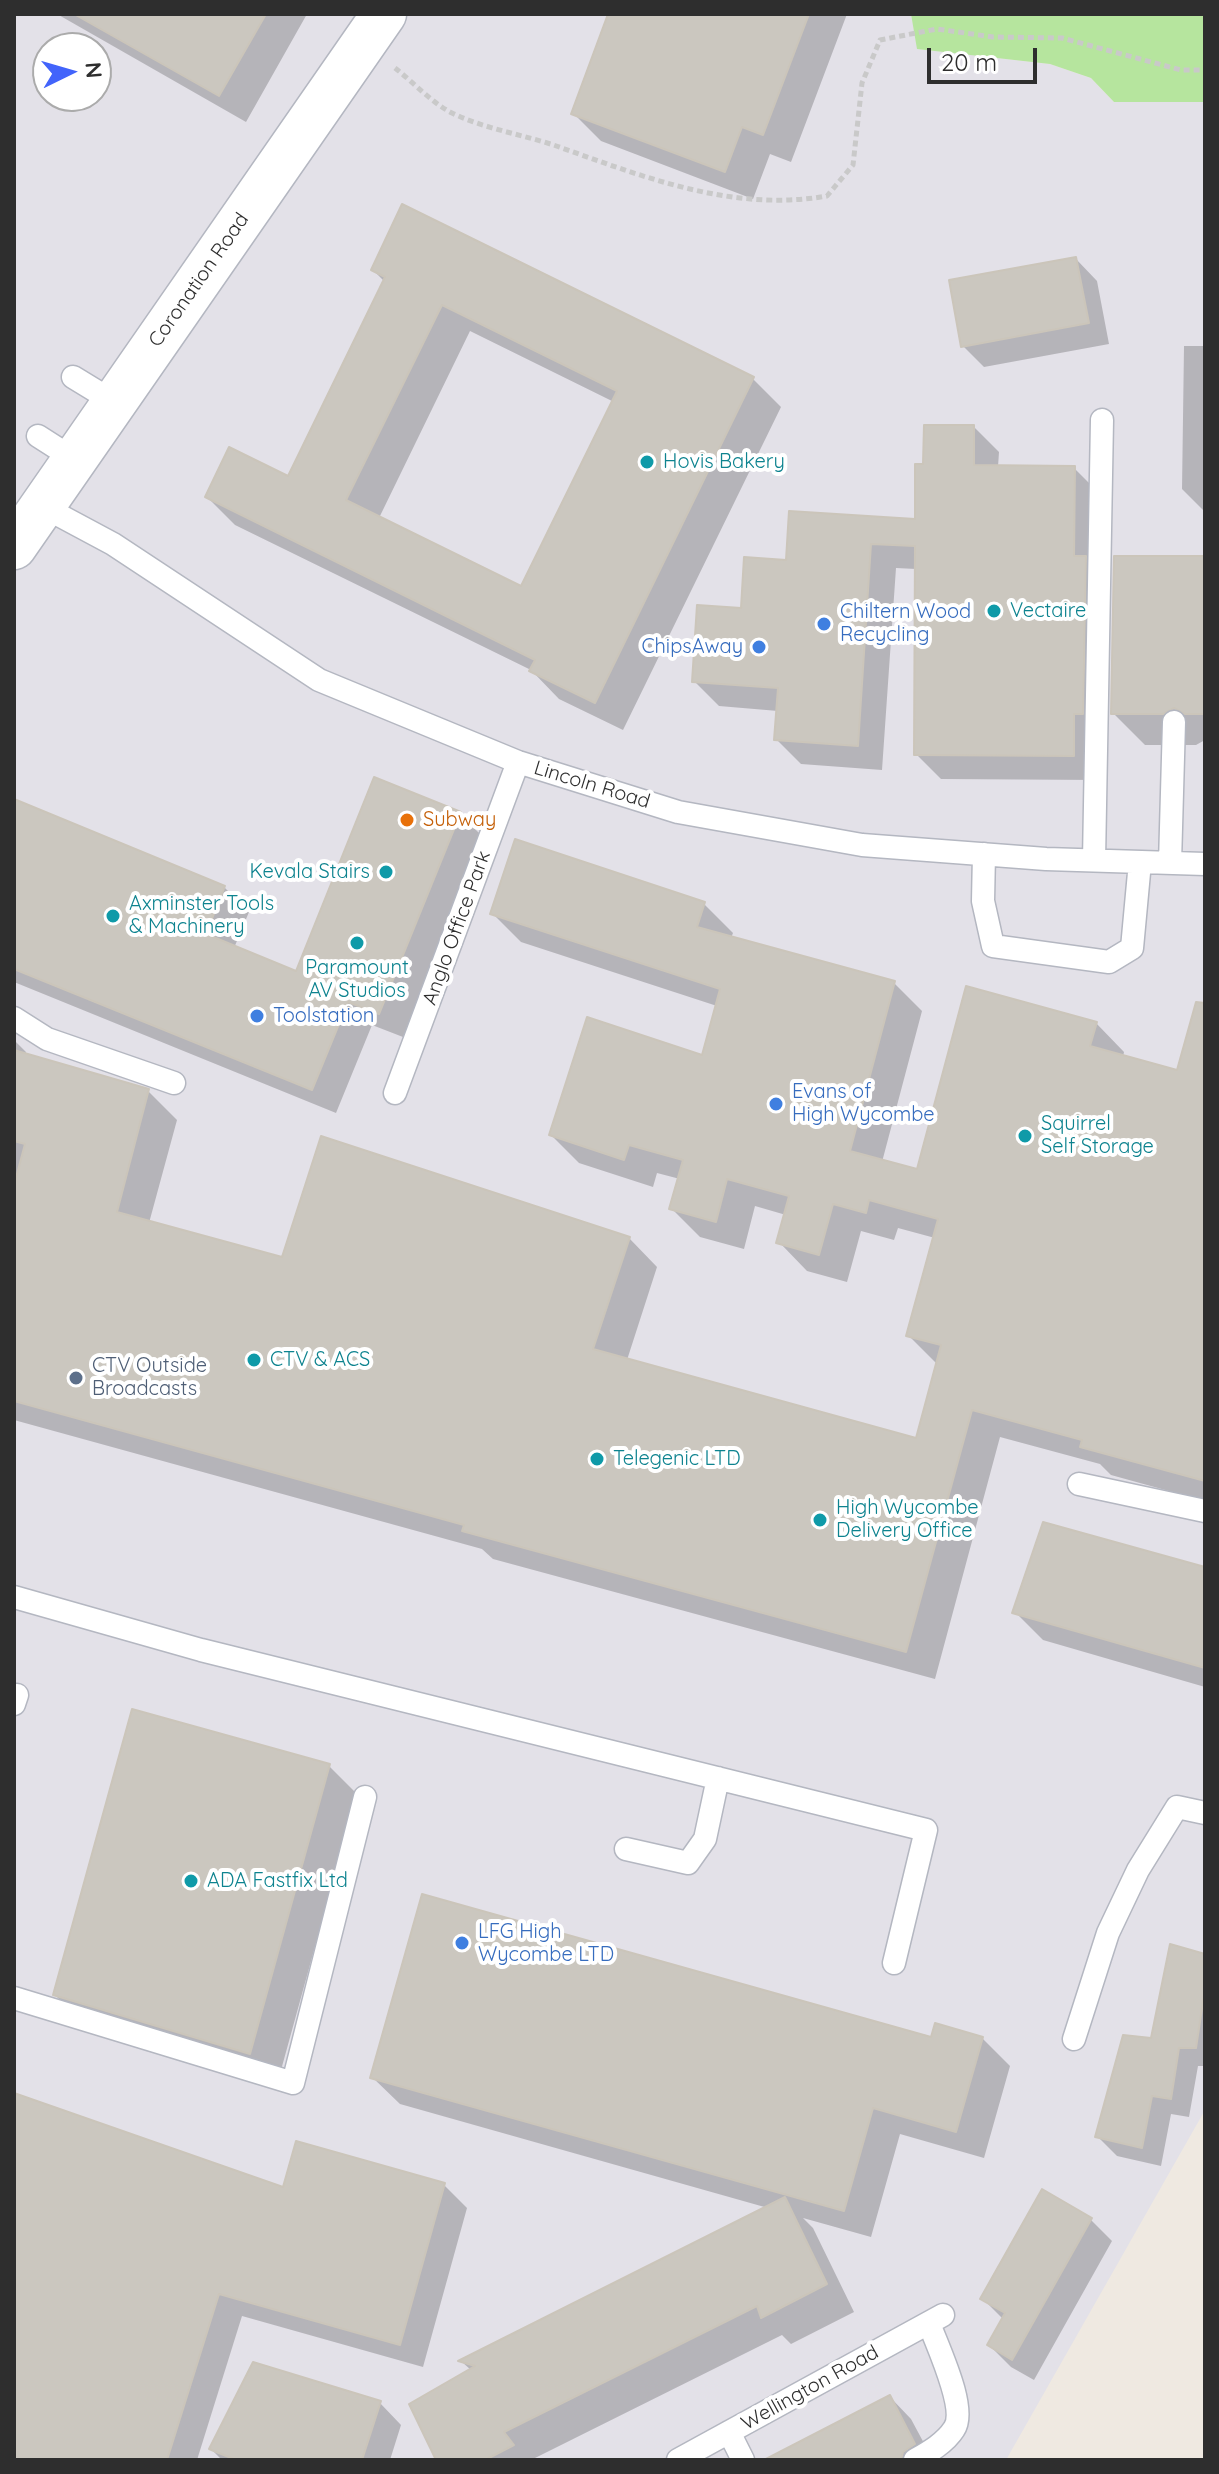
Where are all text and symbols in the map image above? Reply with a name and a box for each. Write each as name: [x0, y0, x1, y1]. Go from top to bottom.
north arrow: [32, 32, 112, 112]
scale bar: [931, 32, 1041, 82]
text: 20 m: [941, 47, 997, 77]
text: N: [79, 61, 109, 79]
street label: Coronation Road: [144, 208, 254, 352]
place label: Hovis Bakery: [663, 450, 785, 474]
marker: Hovis Bakery: [638, 453, 656, 471]
place label: Vectaire: [1010, 599, 1086, 623]
place label: Chiltern Wood Recycling: [840, 600, 971, 647]
marker: Vectaire: [985, 602, 1003, 620]
marker: Chiltern Wood Recycling: [815, 615, 833, 633]
place label: ChipsAway: [641, 635, 743, 659]
marker: ChipsAway: [750, 638, 768, 656]
street label: Lincoln Road: [531, 756, 653, 814]
place label: Subway: [423, 808, 496, 832]
marker: Subway: [398, 811, 416, 829]
street label: Anglo Office Park: [418, 848, 496, 1008]
place label: Kevala Stairs: [249, 860, 370, 884]
marker: Kevala Stairs: [377, 863, 395, 881]
place label: Axminster Tools & Machinery: [129, 892, 274, 939]
marker: Axminster Tools & Machinery: [104, 907, 122, 925]
marker: Paramount AV Studios: [348, 934, 366, 952]
place label: Paramount AV Studios: [305, 956, 409, 1003]
place label: Toolstation: [273, 1004, 374, 1028]
marker: Toolstation: [248, 1007, 266, 1025]
place label: Evans of High Wycombe: [792, 1080, 935, 1127]
marker: Evans of High Wycombe: [767, 1095, 785, 1113]
place label: Squirrel Self Storage: [1041, 1112, 1154, 1159]
marker: Squirrel Self Storage: [1016, 1127, 1034, 1145]
place label: CTV & ACS: [270, 1348, 370, 1372]
marker: CTV & ACS: [245, 1351, 263, 1369]
place label: CTV Outside Broadcasts: [92, 1354, 207, 1401]
marker: CTV Outside Broadcasts: [67, 1369, 85, 1387]
place label: Telegenic LTD: [613, 1447, 741, 1471]
marker: Telegenic LTD: [588, 1450, 606, 1468]
place label: High Wycombe Delivery Office: [836, 1496, 979, 1543]
marker: High Wycombe Delivery Office: [811, 1511, 829, 1529]
place label: ADA Fastfix Ltd: [207, 1869, 348, 1893]
marker: ADA Fastfix Ltd: [182, 1872, 200, 1890]
place label: LFG High Wycombe LTD: [478, 1920, 614, 1967]
marker: LFG High Wycombe LTD: [453, 1934, 471, 1952]
street label: Wellington Road: [737, 2340, 883, 2436]

